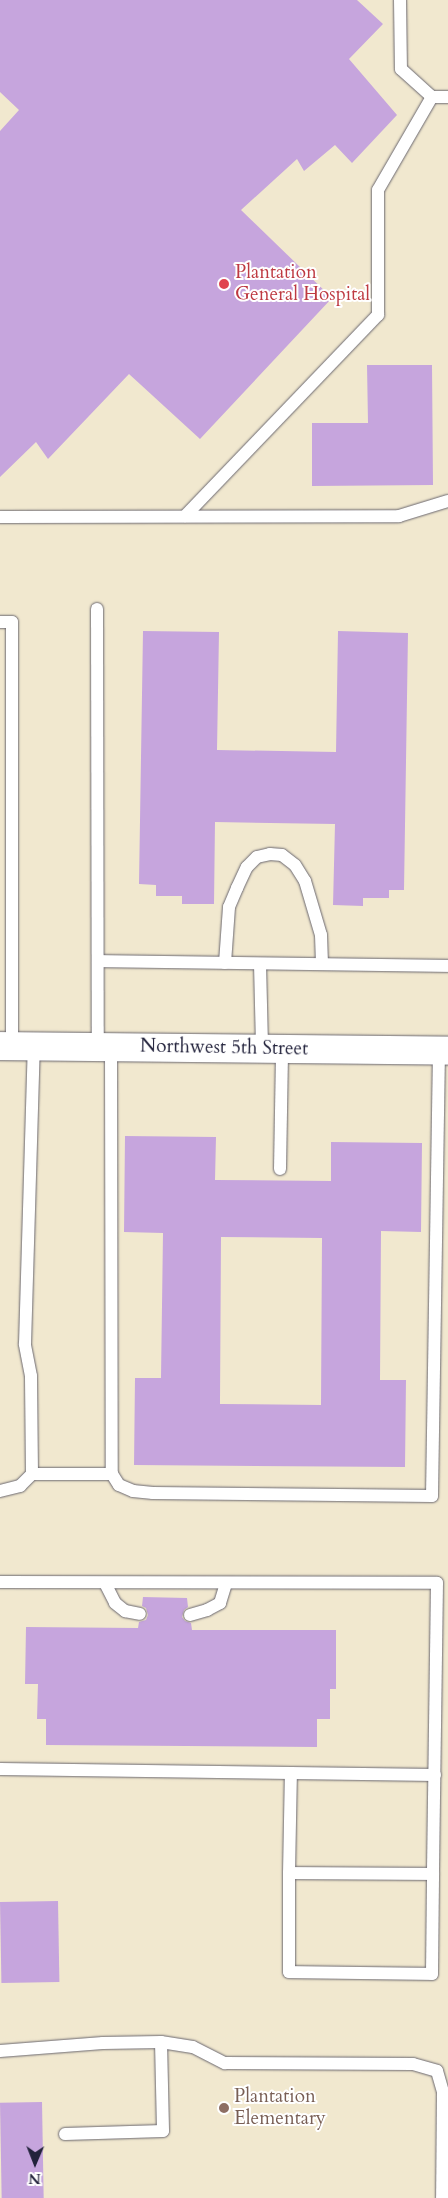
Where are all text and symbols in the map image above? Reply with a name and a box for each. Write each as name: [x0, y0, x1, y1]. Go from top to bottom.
place label: Plantation General Hospital: [235, 262, 370, 306]
marker: Plantation General Hospital: [217, 277, 231, 291]
street label: Northwest 5th Street: [140, 1035, 308, 1061]
place label: Plantation Elementary: [234, 2086, 326, 2130]
marker: Plantation Elementary: [218, 2102, 230, 2114]
north arrow: [10, 2138, 60, 2188]
text: N: [28, 2169, 41, 2188]

